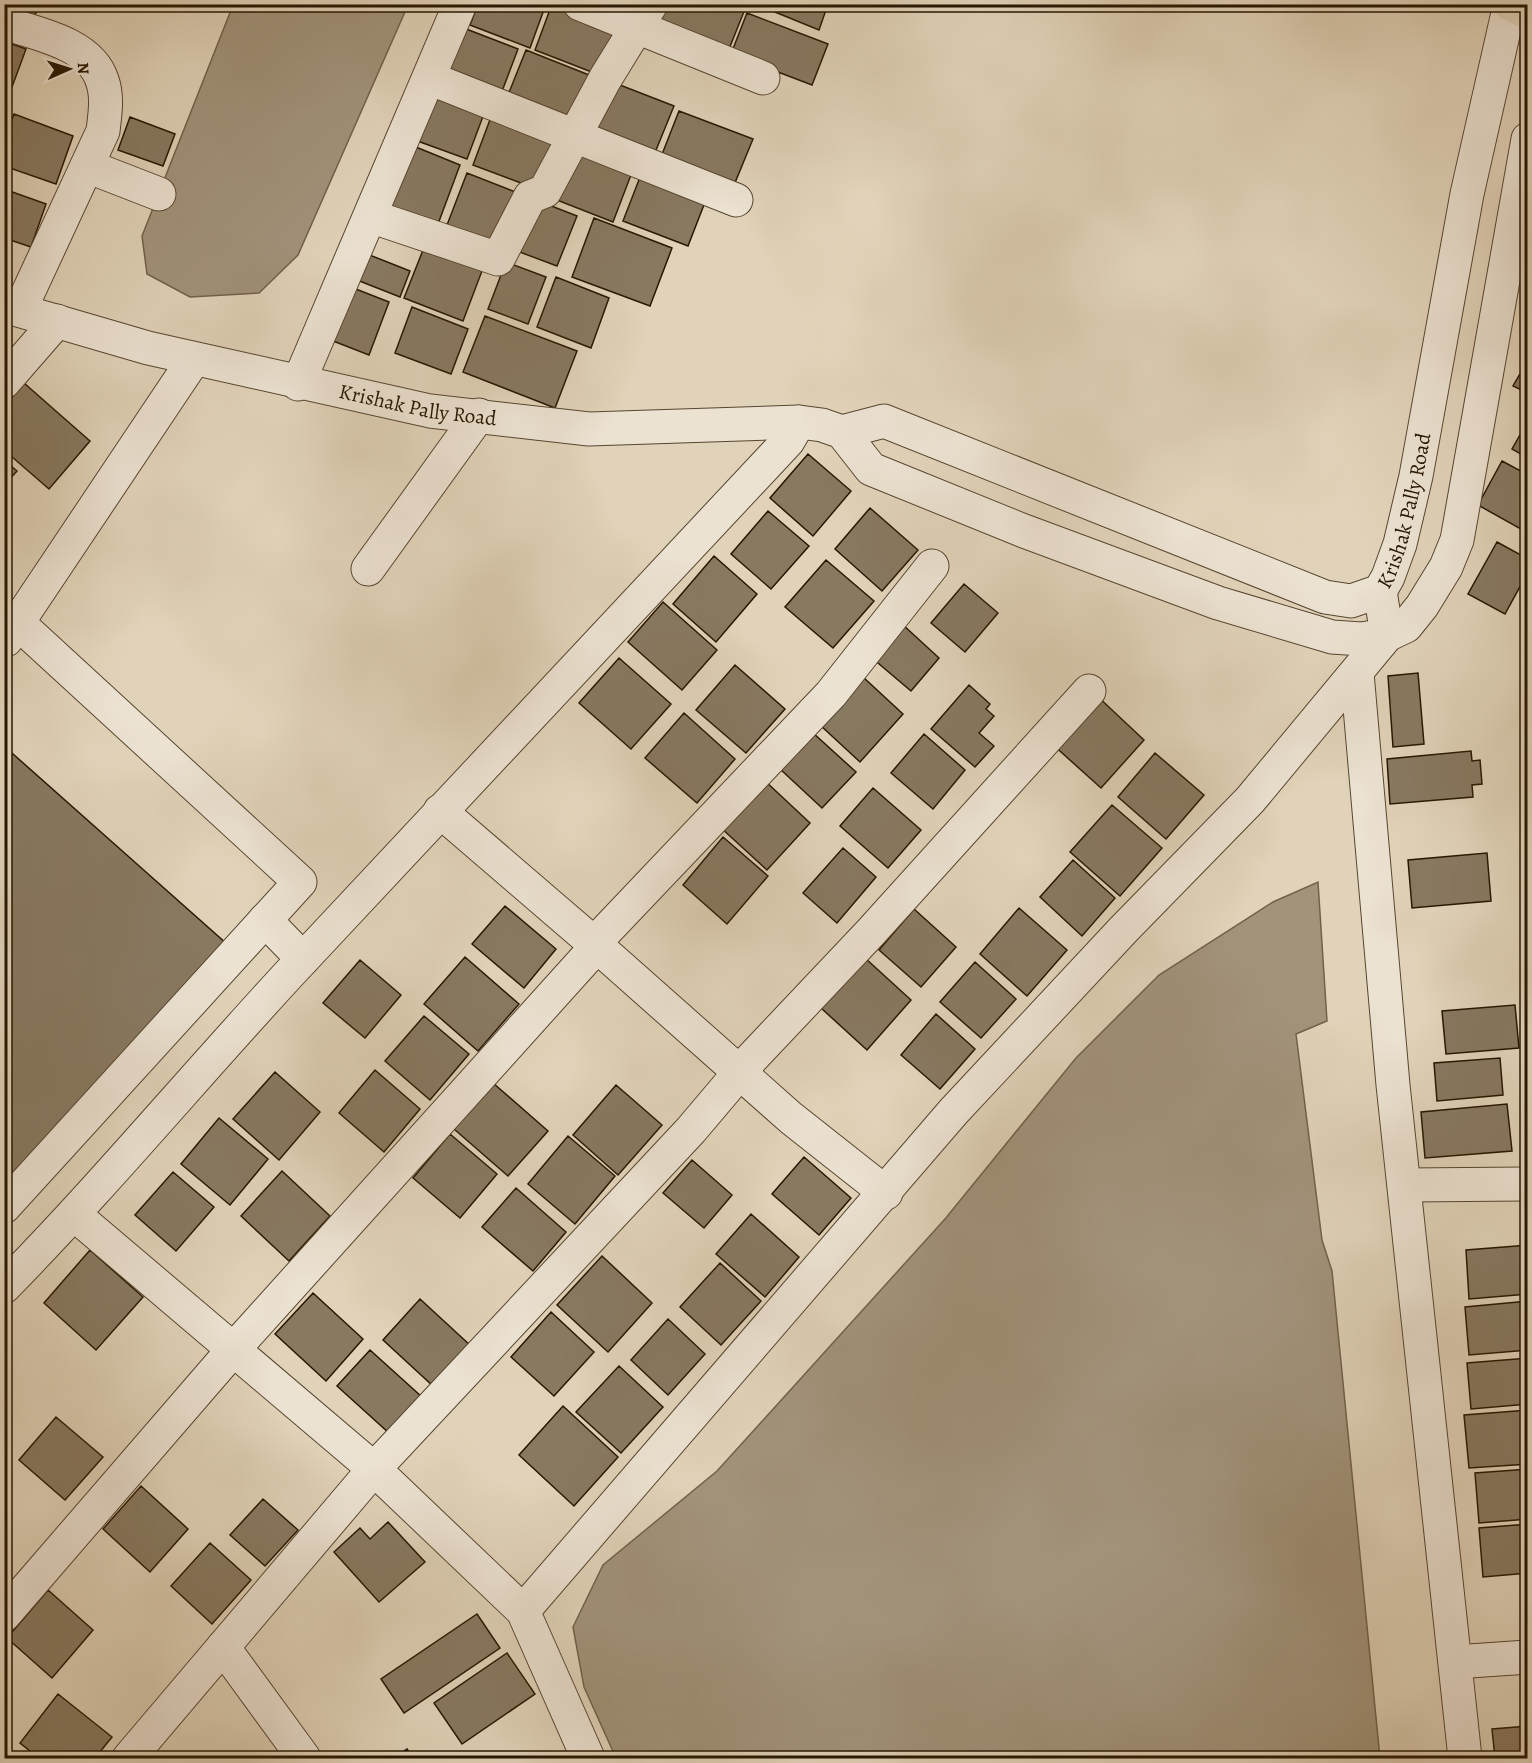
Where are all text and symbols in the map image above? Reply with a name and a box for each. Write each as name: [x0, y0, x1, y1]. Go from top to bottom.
north arrow: [39, 39, 99, 99]
text: N: [72, 62, 94, 75]
street label: Krishak Pally Road: [336, 377, 499, 433]
street label: Krishak Pally Road: [1370, 430, 1438, 594]

